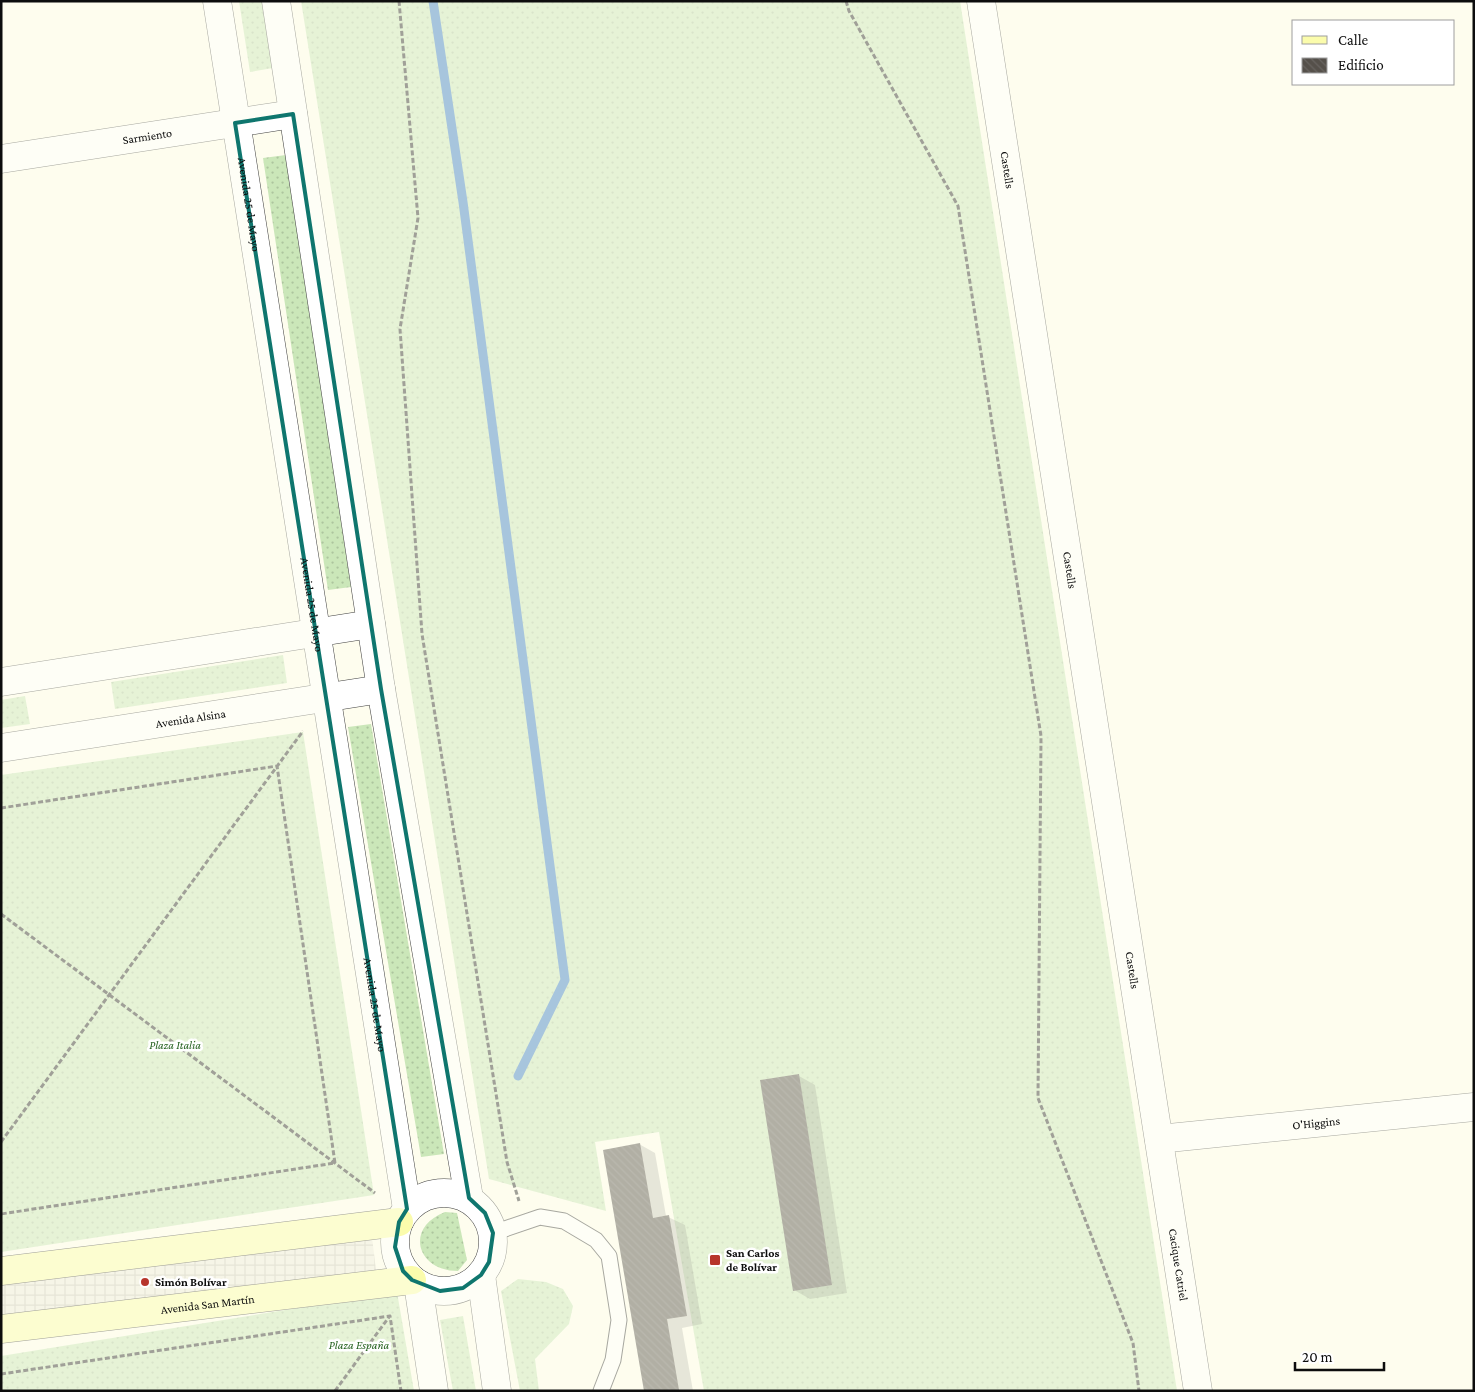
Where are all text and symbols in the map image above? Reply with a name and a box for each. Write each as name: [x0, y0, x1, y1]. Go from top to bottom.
legend: [1292, 20, 1455, 85]
text: Calle: [1338, 32, 1369, 48]
text: Edificio: [1338, 57, 1384, 73]
street label: Sarmiento: [122, 126, 173, 147]
street label: Castells: [998, 150, 1017, 190]
street label: Avenida 25 de Mayo: [235, 156, 263, 253]
street label: Castells: [1060, 550, 1080, 590]
street label: Avenida 25 de Mayo: [298, 556, 326, 653]
street label: Avenida Alsina: [155, 706, 227, 731]
street label: Castells: [1123, 951, 1142, 990]
street label: Avenida 25 de Mayo: [361, 956, 389, 1053]
park label: Plaza Italia: [149, 1038, 201, 1052]
street label: O'Higgins: [1292, 1114, 1341, 1132]
street label: Cacique Catriel: [1166, 1227, 1191, 1302]
place label: San Carlos de Bolívar: [726, 1246, 780, 1274]
marker: San Carlos de Bolívar: [708, 1253, 722, 1267]
place label: Simón Bolívar: [155, 1275, 227, 1289]
marker: Simón Bolívar: [139, 1276, 151, 1288]
street label: Avenida San Martín: [160, 1292, 256, 1317]
park label: Plaza España: [329, 1338, 390, 1352]
scale bar: [1295, 1340, 1384, 1372]
text: 20 m: [1302, 1349, 1333, 1365]

